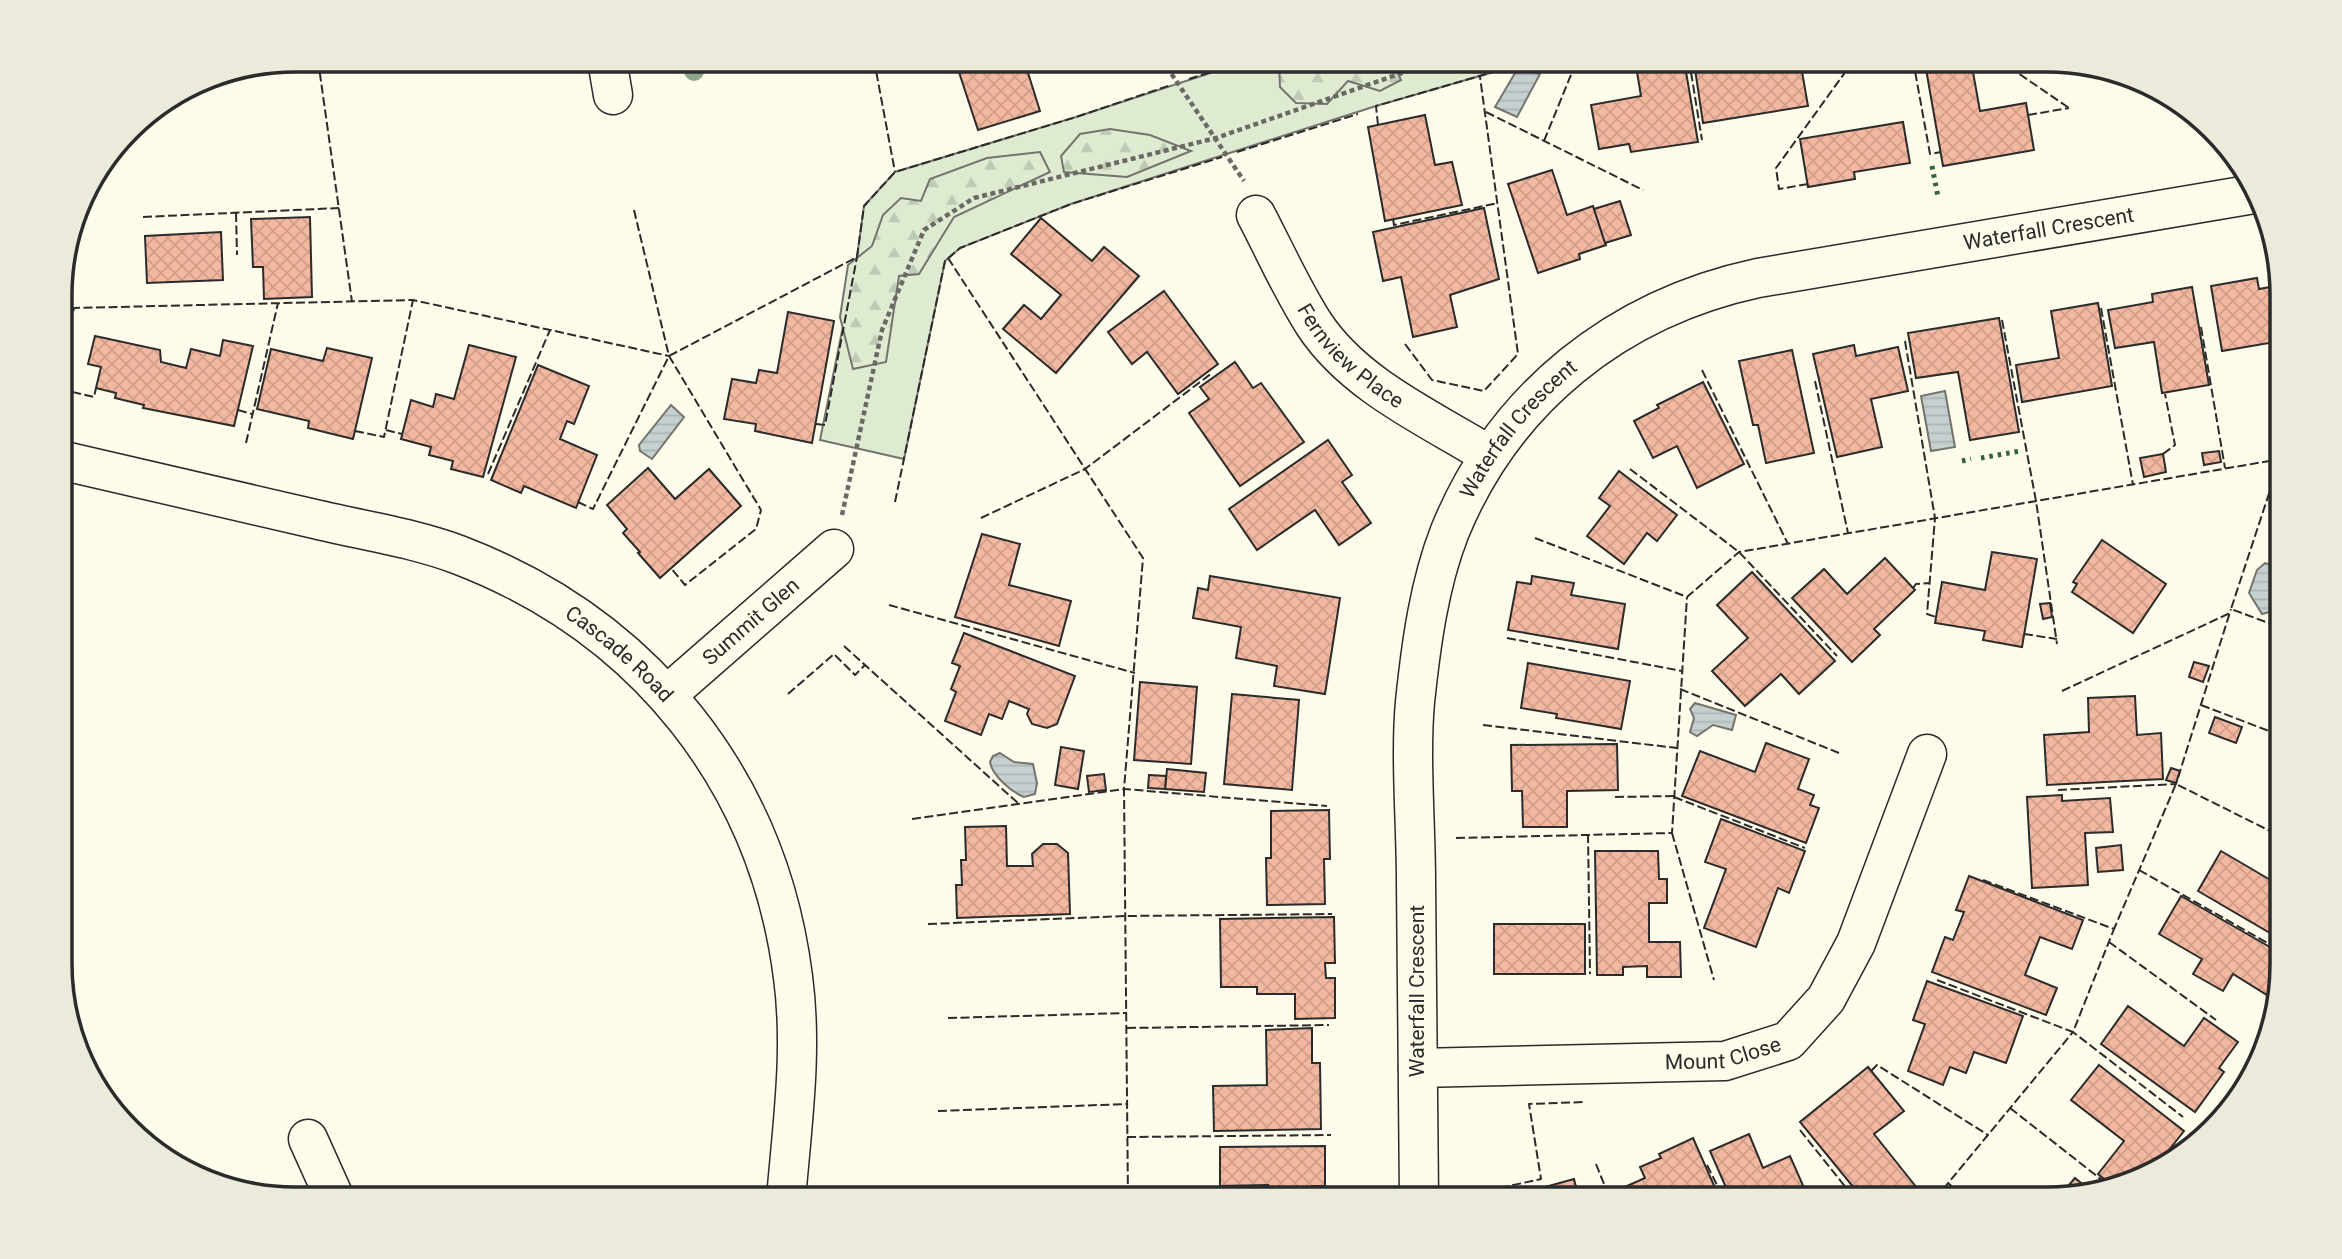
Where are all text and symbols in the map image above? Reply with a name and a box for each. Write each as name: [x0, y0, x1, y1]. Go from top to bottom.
street label: Waterfall Crescent: [1962, 203, 2136, 255]
street label: Fernview Place: [1292, 299, 1408, 413]
street label: Waterfall Crescent: [1455, 355, 1582, 503]
street label: Summit Glen: [698, 573, 804, 670]
street label: Cascade Road: [561, 601, 678, 707]
street label: Waterfall Crescent: [1405, 905, 1429, 1077]
street label: Mount Close: [1664, 1032, 1784, 1074]

